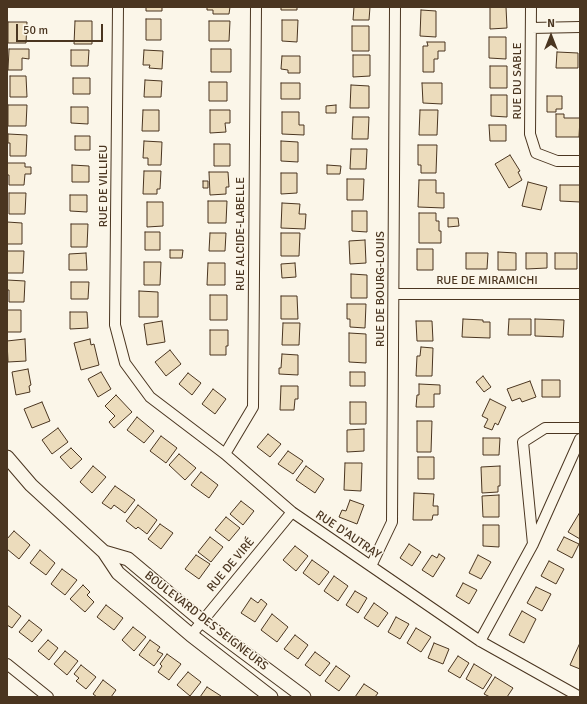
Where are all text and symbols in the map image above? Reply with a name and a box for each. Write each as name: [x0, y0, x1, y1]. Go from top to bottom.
scale bar: [18, 16, 105, 42]
north arrow: [531, 16, 571, 56]
text: N: [547, 17, 555, 30]
text: 50 m: [23, 23, 48, 38]
street label: RUE DU SABLE: [511, 42, 525, 120]
street label: RUE DE VILLIEU: [97, 145, 111, 227]
street label: RUE ALCIDE-LABELLE: [234, 177, 248, 291]
street label: RUE DE BOURG-LOUIS: [374, 231, 388, 347]
street label: RUE DE MIRAMICHI: [436, 274, 538, 288]
street label: RUE D'AUTRAY: [313, 508, 383, 562]
street label: RUE DE VIRÉ: [204, 535, 258, 595]
street label: BOULEVARD DES SEIGNEURS: [141, 568, 271, 674]

